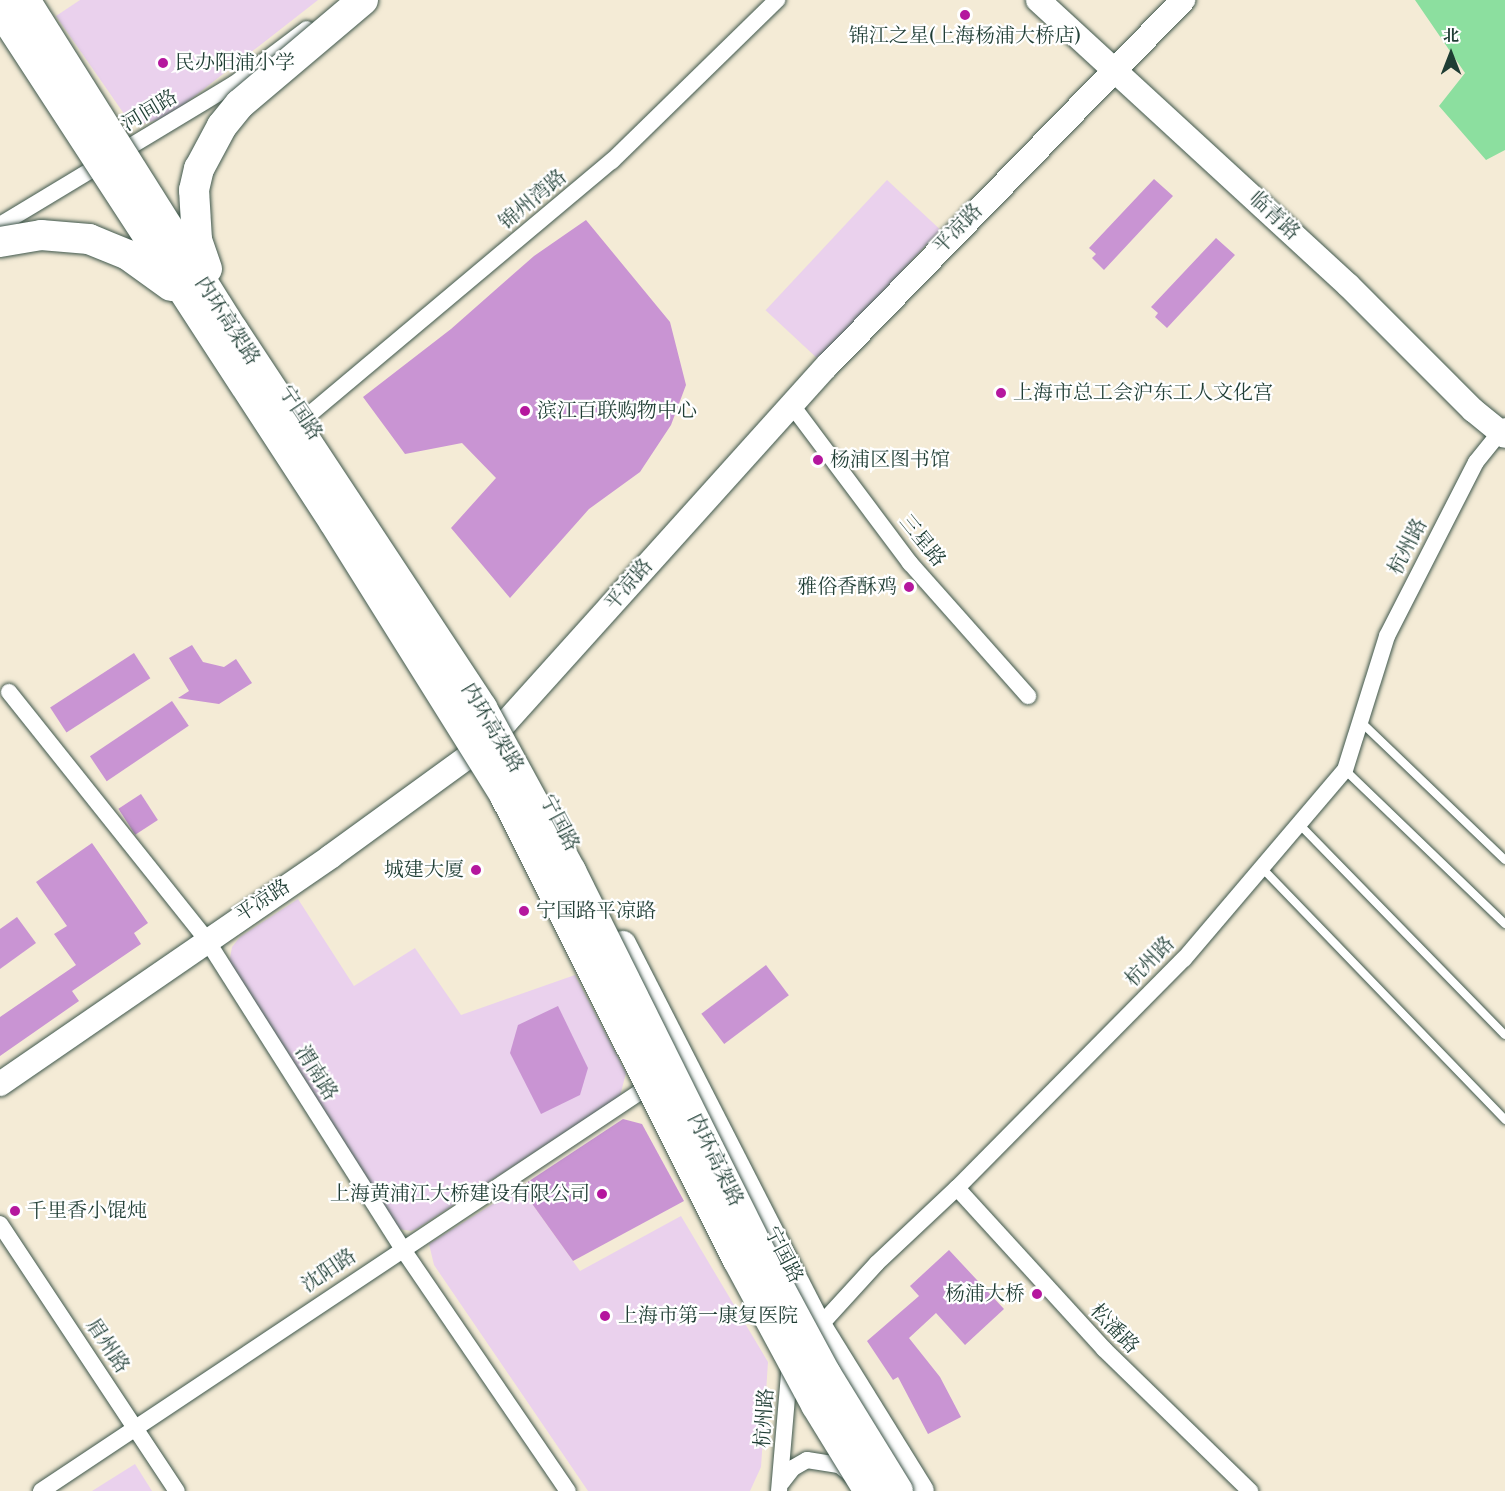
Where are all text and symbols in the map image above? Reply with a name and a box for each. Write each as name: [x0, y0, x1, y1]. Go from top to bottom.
marker: 锦江之星(上海杨浦大桥店): [958, 8, 972, 22]
place label: 锦江之星(上海杨浦大桥店): [849, 24, 1081, 48]
north arrow: [1421, 24, 1481, 84]
text: 北: [1443, 26, 1459, 46]
place label: 民办阳浦小学: [175, 51, 295, 75]
marker: 民办阳浦小学: [156, 56, 170, 70]
street label: 河间路: [118, 85, 182, 137]
street label: 锦州湾路: [495, 165, 571, 235]
street label: 临青路: [1244, 187, 1304, 245]
street label: 平凉路: [929, 199, 987, 259]
street label: 内环高架路: [190, 273, 264, 369]
street label: 宁国路: [273, 381, 327, 445]
place label: 上海市总工会沪东工人文化宫: [1013, 381, 1273, 405]
marker: 上海市总工会沪东工人文化宫: [994, 386, 1008, 400]
place label: 滨江百联购物中心: [537, 399, 697, 423]
marker: 滨江百联购物中心: [518, 404, 532, 418]
place label: 杨浦区图书馆: [830, 448, 950, 472]
marker: 杨浦区图书馆: [811, 453, 825, 467]
street label: 三星路: [894, 510, 950, 572]
street label: 杭州路: [1384, 515, 1432, 579]
street label: 平凉路: [600, 554, 658, 616]
place label: 雅俗香酥鸡: [797, 575, 897, 599]
marker: 雅俗香酥鸡: [902, 580, 916, 594]
street label: 内环高架路: [456, 679, 528, 777]
street label: 宁国路: [534, 791, 584, 855]
place label: 城建大厦: [384, 858, 464, 882]
marker: 城建大厦: [469, 863, 483, 877]
street label: 平凉路: [231, 875, 295, 927]
place label: 宁国路平凉路: [536, 899, 656, 923]
marker: 宁国路平凉路: [517, 904, 531, 918]
street label: 杭州路: [1121, 932, 1179, 992]
street label: 渭南路: [290, 1041, 342, 1105]
street label: 内环高架路: [682, 1110, 748, 1210]
place label: 上海黄浦江大桥建设有限公司: [330, 1182, 590, 1206]
marker: 上海黄浦江大桥建设有限公司: [595, 1187, 609, 1201]
place label: 千里香小馄炖: [27, 1199, 147, 1223]
marker: 千里香小馄炖: [8, 1204, 22, 1218]
street label: 宁国路: [759, 1223, 807, 1287]
street label: 沈阳路: [297, 1244, 361, 1298]
place label: 杨浦大桥: [945, 1282, 1025, 1306]
marker: 杨浦大桥: [1030, 1287, 1044, 1301]
street label: 松潘路: [1085, 1299, 1143, 1359]
place label: 上海市第一康复医院: [618, 1304, 798, 1328]
marker: 上海市第一康复医院: [596, 1307, 614, 1325]
street label: 眉州路: [80, 1314, 134, 1378]
street label: 杭州路: [751, 1387, 779, 1449]

